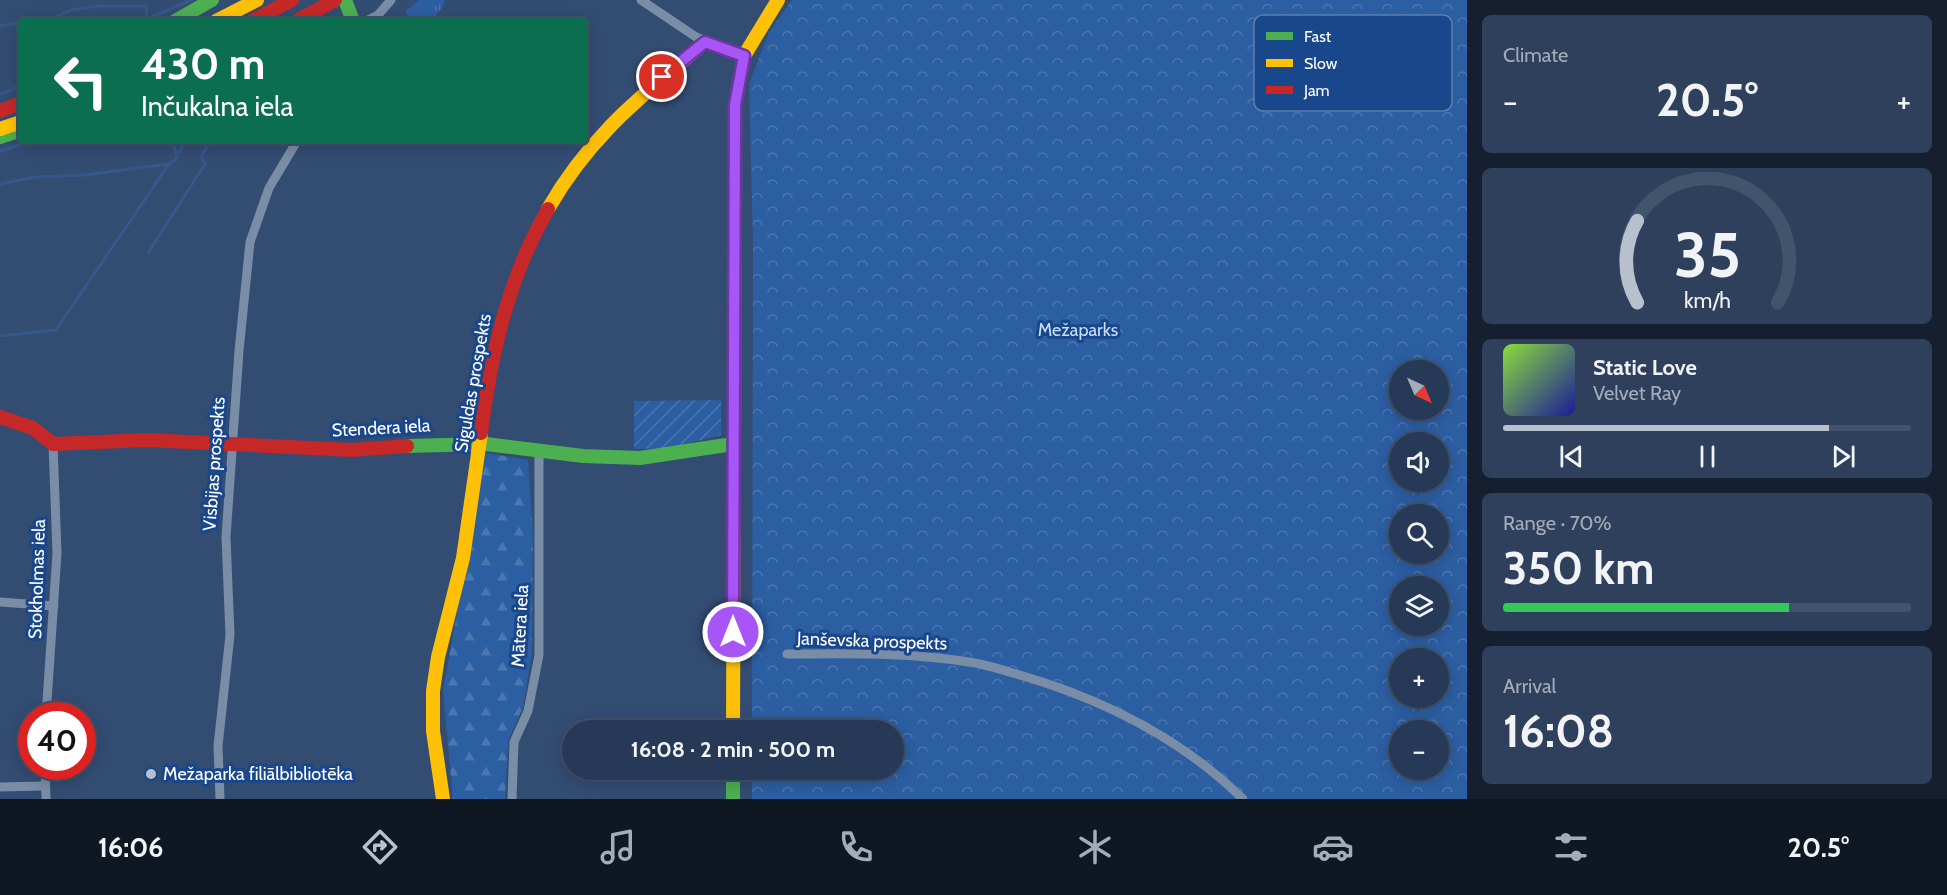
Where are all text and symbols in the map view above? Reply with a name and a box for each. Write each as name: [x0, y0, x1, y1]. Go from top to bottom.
legend: [1254, 15, 1452, 111]
text: Fast: [1304, 27, 1332, 46]
text: 430 m: [141, 38, 265, 90]
icon: left: [42, 42, 120, 120]
text: Climate: [1503, 43, 1568, 67]
pin: [636, 51, 687, 102]
text: Slow: [1304, 54, 1338, 73]
icon: arrive: [645, 60, 678, 93]
text: 20.5°: [1656, 73, 1758, 127]
text: Jam: [1303, 81, 1330, 100]
text: −: [1503, 81, 1518, 121]
text: +: [1896, 81, 1911, 121]
text: Inčukalna iela: [141, 90, 293, 123]
text: 35: [1673, 217, 1741, 293]
text: km/h: [1684, 288, 1730, 314]
street label: Siguldas prospekts: [450, 312, 496, 454]
park label: Mežaparks: [1038, 319, 1118, 341]
text: Static Love: [1593, 354, 1697, 381]
north arrow: [1389, 360, 1449, 420]
map controls: [1389, 360, 1449, 780]
text: Velvet Ray: [1593, 381, 1681, 405]
street label: Visbijas prospekts: [198, 396, 230, 532]
street label: Stendera iela: [331, 414, 431, 442]
button: sound: [1389, 432, 1449, 492]
icon: previous: [1555, 440, 1588, 473]
icon: pause: [1691, 440, 1724, 473]
icon: next: [1827, 440, 1860, 473]
button: search: [1389, 504, 1449, 564]
text: Range · 70%: [1503, 511, 1612, 535]
street label: Stokholmas iela: [24, 518, 50, 639]
text: 350 km: [1503, 541, 1654, 595]
button: layers: [1389, 576, 1449, 636]
street label: Mātera iela: [507, 584, 533, 668]
position arrow: [701, 600, 765, 664]
street label: Janševska prospekts: [796, 627, 947, 655]
button: +: [1389, 648, 1449, 708]
text: Arrival: [1503, 674, 1556, 698]
speed limit sign: 40: [18, 702, 96, 780]
text: 16:08: [1503, 704, 1614, 758]
button: −: [1389, 720, 1449, 780]
text: 16:08 · 2 min · 500 m: [631, 736, 835, 763]
place label: Mežaparka filiālbibliotēka: [163, 763, 353, 785]
marker: Mežaparka filiālbibliotēka: [144, 767, 158, 781]
icon: directions: [359, 826, 401, 868]
icon: music: [597, 826, 639, 868]
icon: phone: [835, 826, 877, 868]
icon: climate: [1074, 826, 1116, 868]
icon: car: [1312, 826, 1354, 868]
icon: filters: [1550, 826, 1592, 868]
text: 16:06: [98, 831, 163, 864]
text: 20.5°: [1788, 831, 1849, 864]

